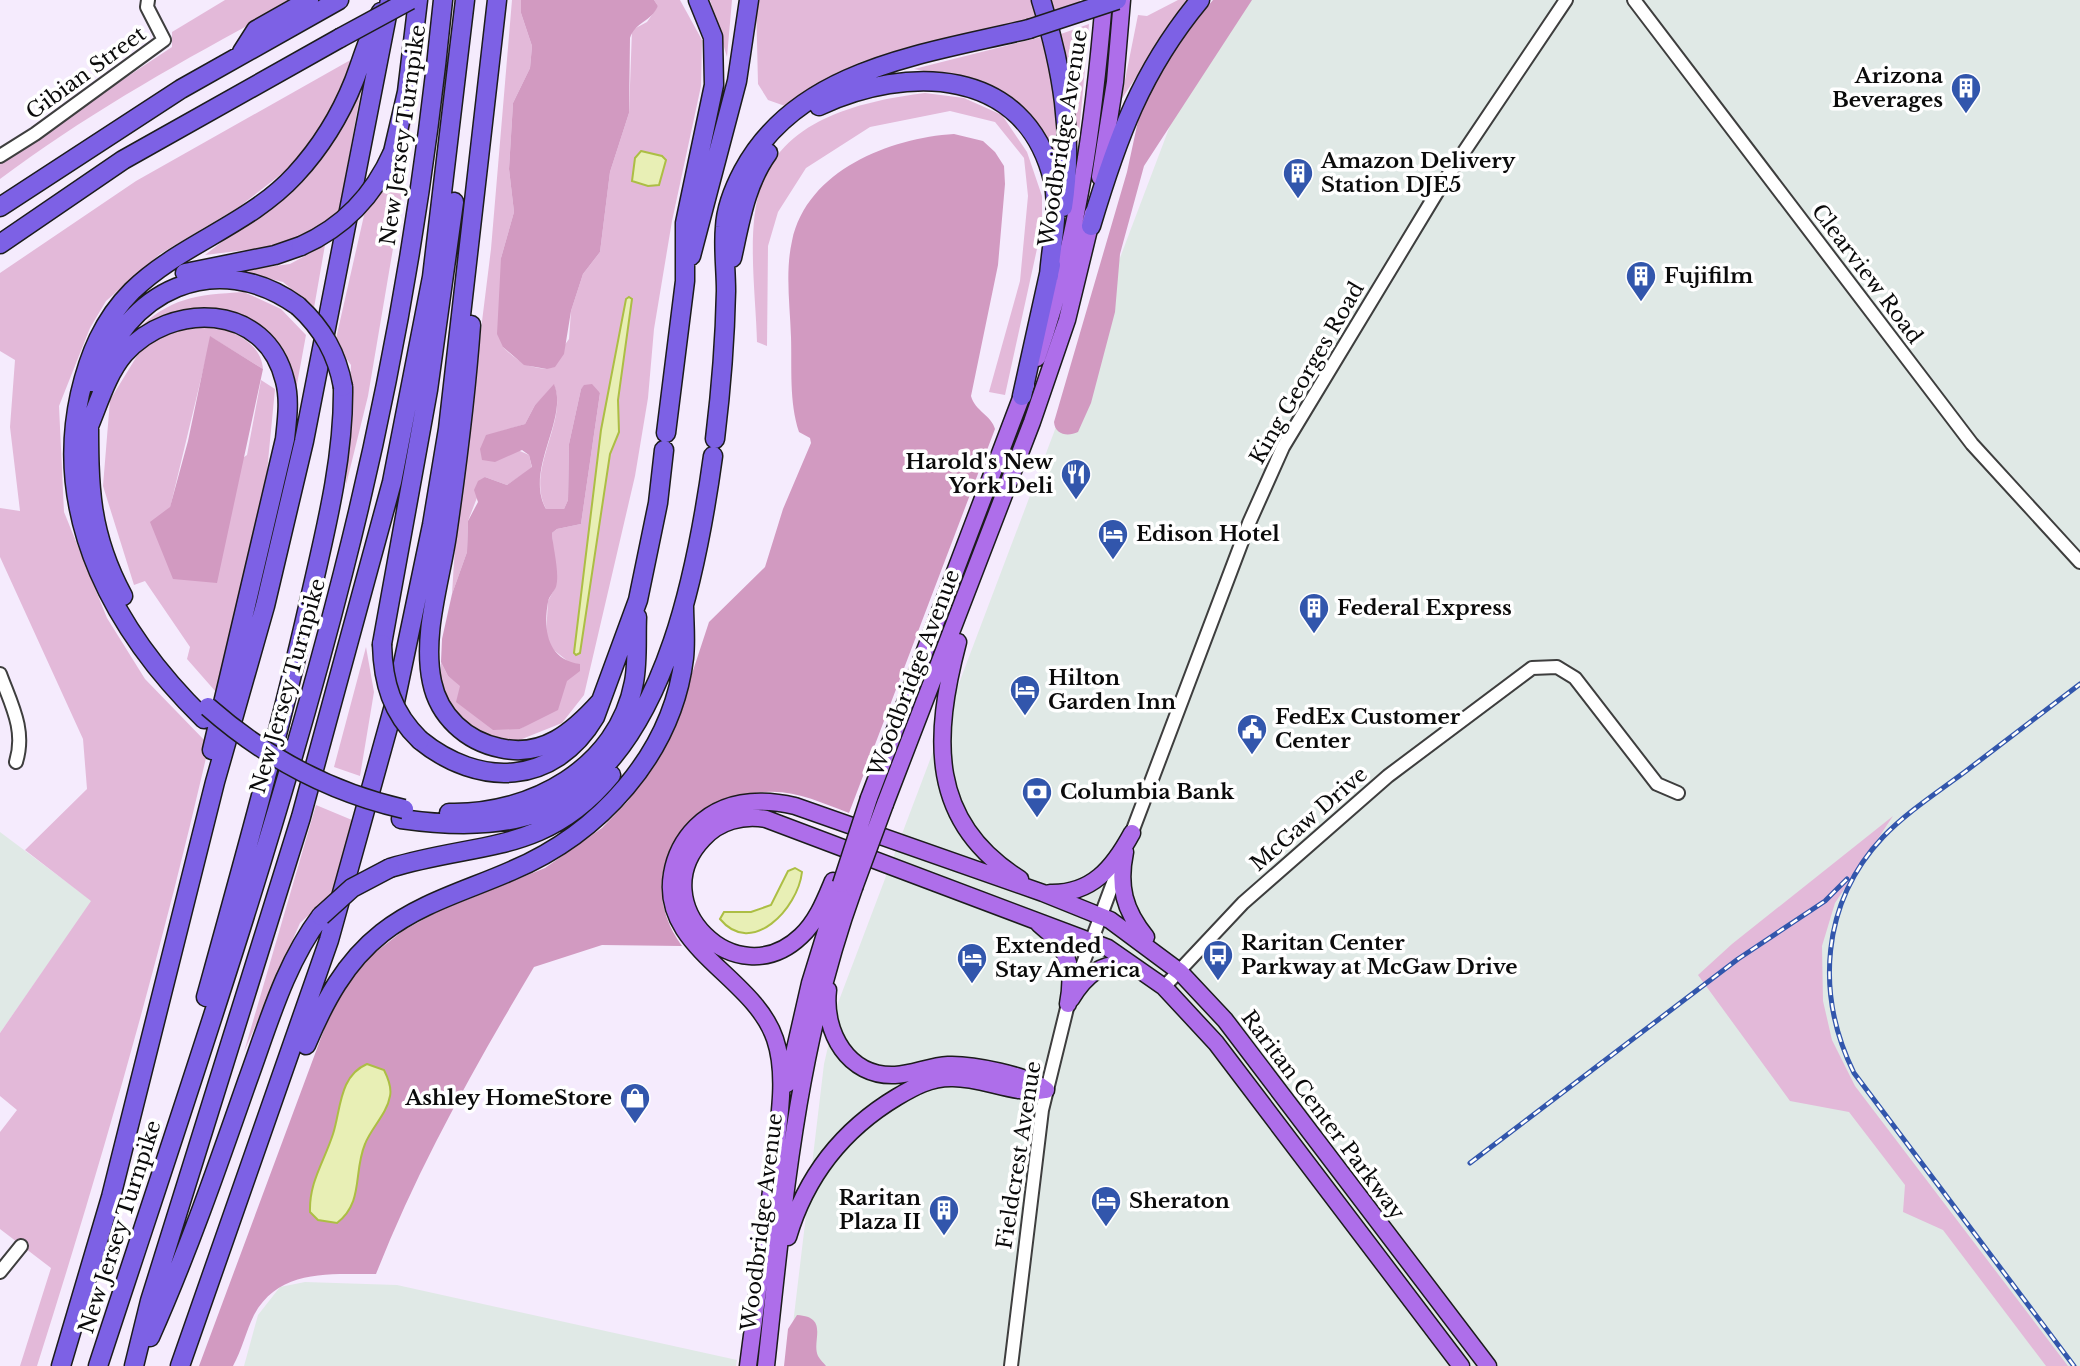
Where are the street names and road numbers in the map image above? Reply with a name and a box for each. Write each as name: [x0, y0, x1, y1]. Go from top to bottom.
street label: Gibian Street: [21, 21, 151, 125]
street label: New Jersey Turnpike: [375, 23, 431, 247]
street label: Woodbridge Avenue: [1033, 28, 1093, 249]
street label: Clearview Road: [1806, 199, 1928, 349]
street label: King Georges Road: [1244, 277, 1370, 469]
street label: Woodbridge Avenue: [862, 566, 965, 781]
street label: New Jersey Turnpike: [245, 575, 331, 797]
street label: McGaw Drive: [1245, 761, 1373, 877]
street label: Raritan Center Parkway: [1236, 1005, 1411, 1225]
street label: Fieldcrest Avenue: [991, 1059, 1047, 1251]
street label: Woodbridge Avenue: [736, 1112, 788, 1333]
street label: New Jersey Turnpike: [73, 1117, 167, 1337]

